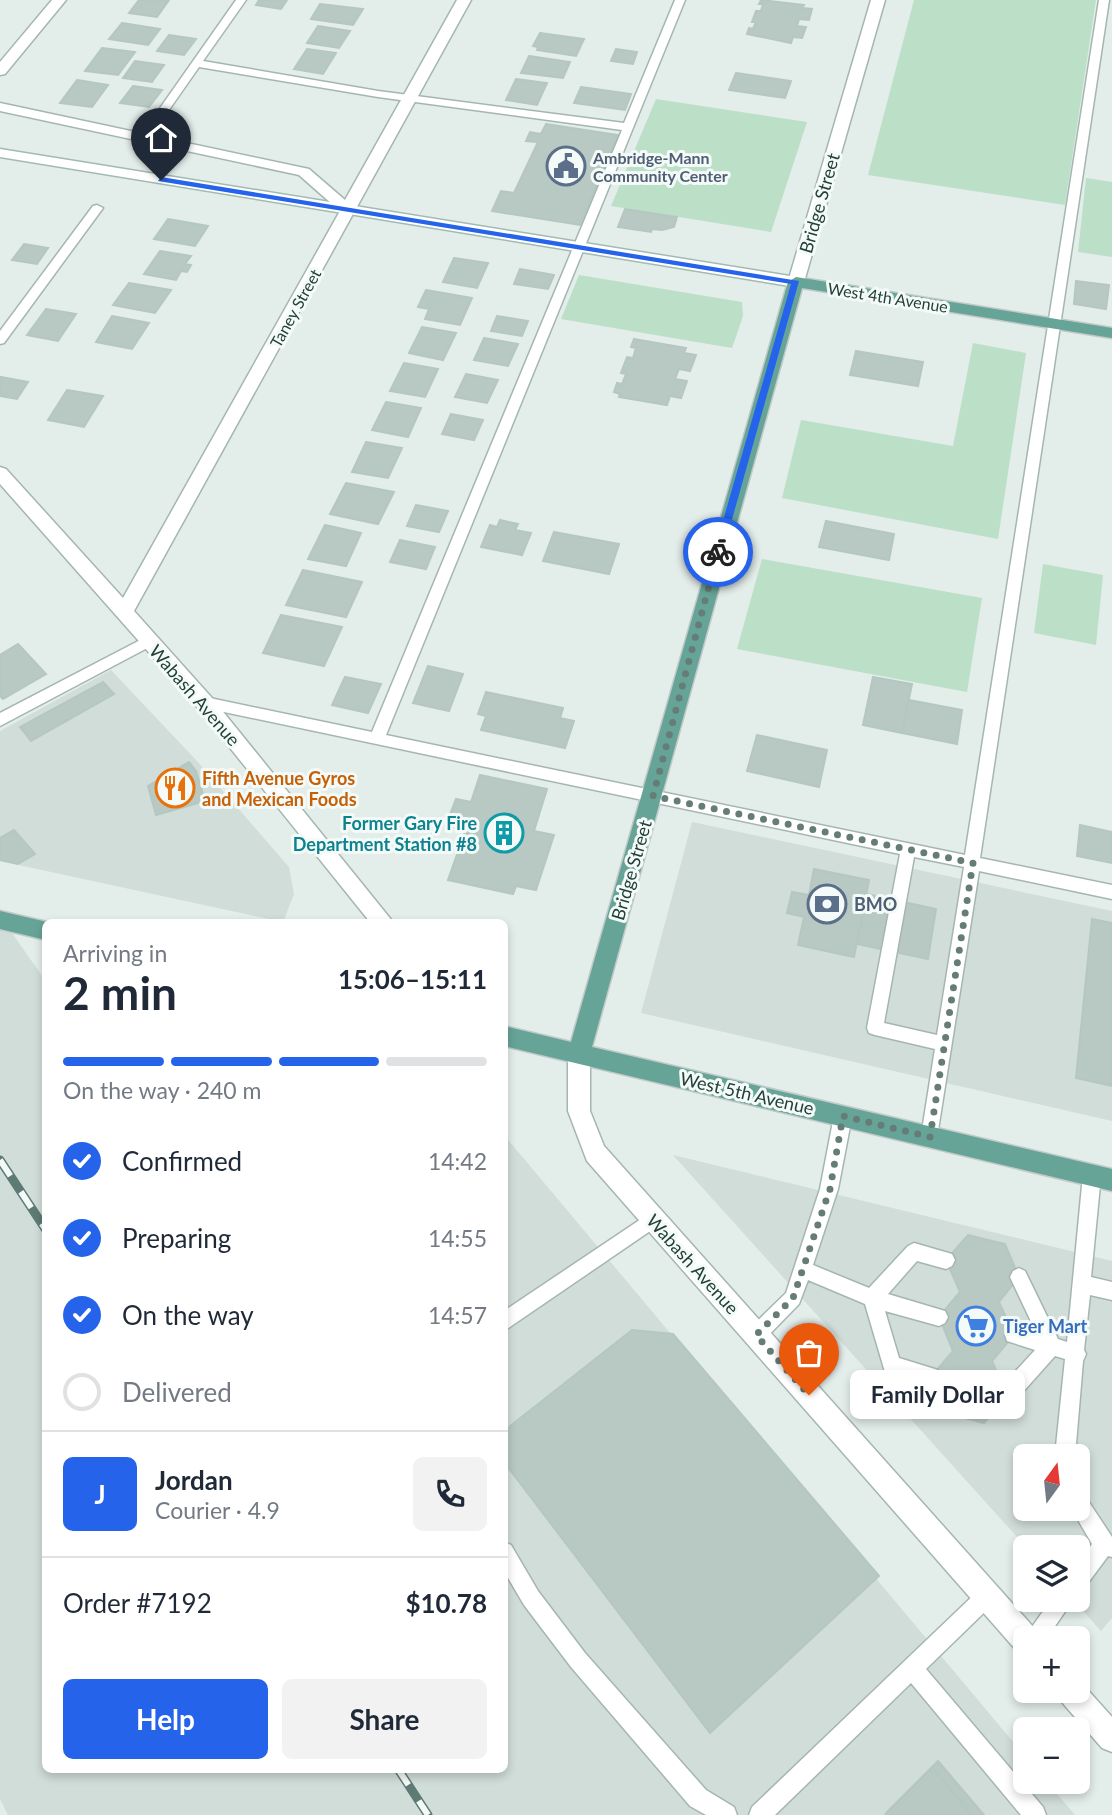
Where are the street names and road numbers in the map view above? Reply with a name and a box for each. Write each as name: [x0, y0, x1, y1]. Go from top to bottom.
street label: Bridge Street: [794, 150, 844, 256]
street label: Taney Street: [266, 265, 324, 351]
street label: West 4th Avenue: [827, 278, 949, 316]
street label: Wabash Avenue: [145, 640, 245, 750]
street label: Bridge Street: [606, 817, 656, 923]
street label: West 5th Avenue: [678, 1067, 816, 1119]
street label: Wabash Avenue: [642, 1209, 744, 1319]

